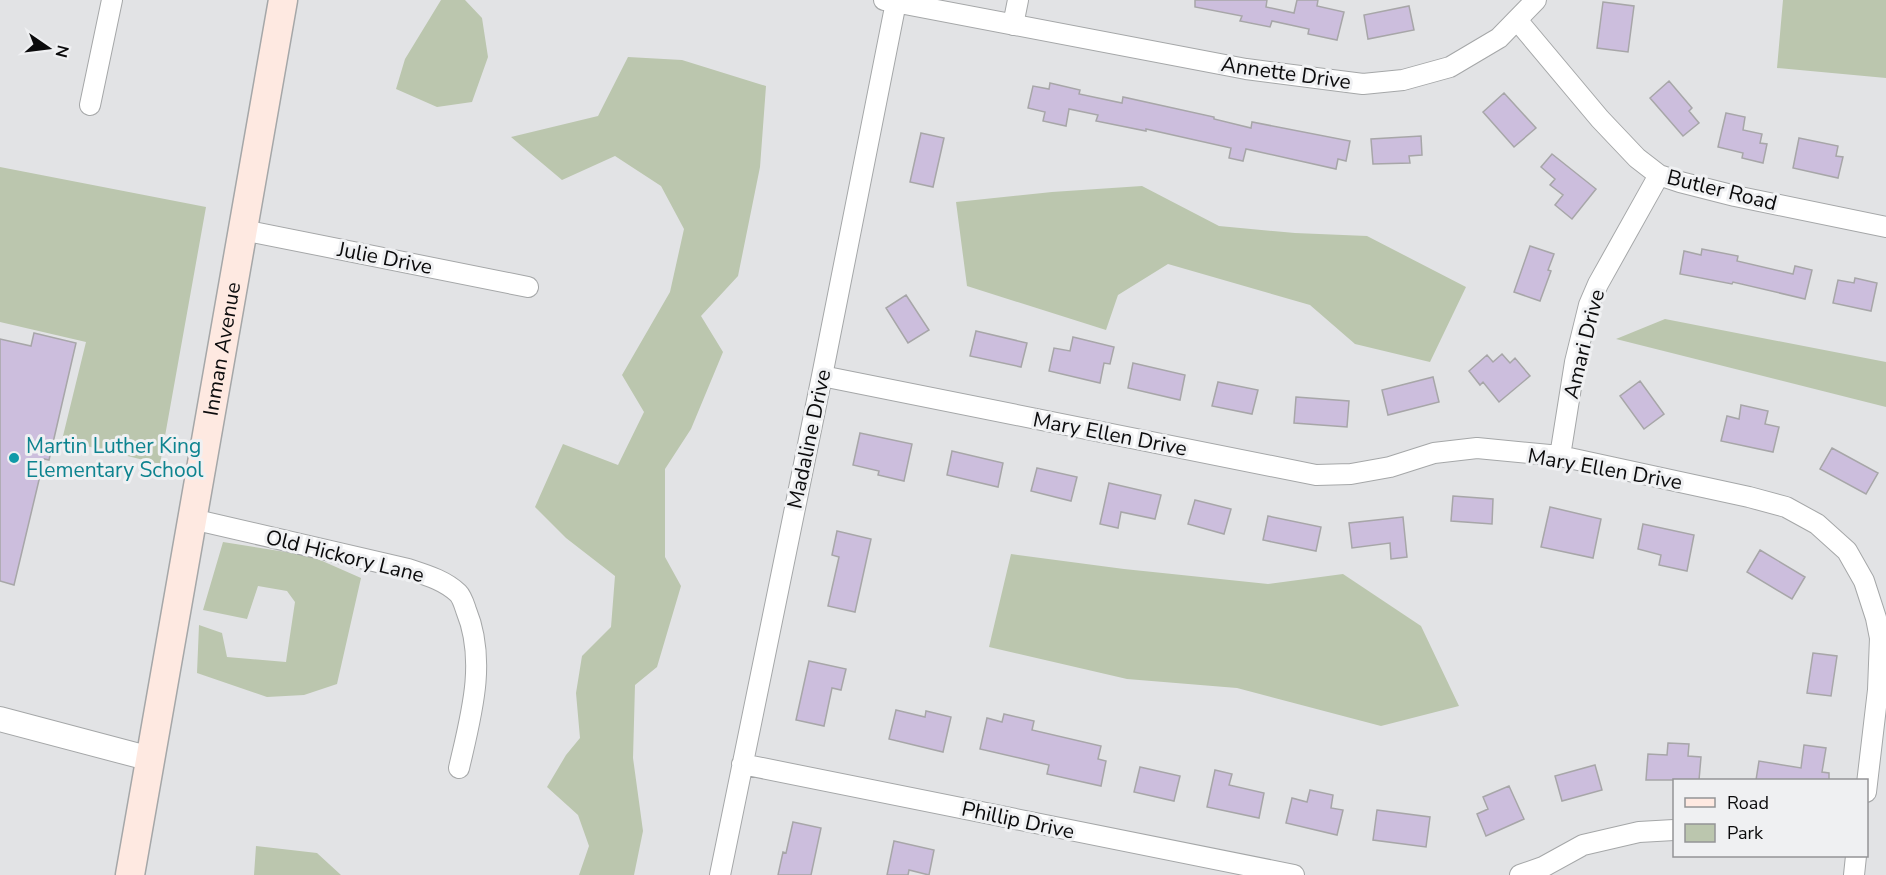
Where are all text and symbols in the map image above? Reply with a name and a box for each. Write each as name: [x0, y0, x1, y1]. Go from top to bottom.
north arrow: [18, 18, 78, 78]
text: N: [49, 43, 74, 60]
street label: Annette Drive: [1219, 50, 1353, 96]
street label: Butler Road: [1664, 163, 1780, 217]
street label: Julie Drive: [334, 235, 435, 281]
street label: Inman Avenue: [197, 280, 247, 418]
street label: Amari Drive: [1557, 286, 1611, 402]
street label: Madaline Drive: [781, 367, 837, 511]
street label: Mary Ellen Drive: [1031, 405, 1189, 463]
place label: Martin Luther King Elementary School: [26, 432, 204, 484]
street label: Mary Ellen Drive: [1526, 442, 1684, 496]
marker: Martin Luther King Elementary School: [7, 451, 21, 465]
street label: Old Hickory Lane: [263, 523, 427, 589]
legend: [1673, 779, 1868, 857]
text: Road: [1727, 791, 1769, 815]
street label: Phillip Drive: [959, 794, 1077, 846]
text: Park: [1727, 821, 1764, 845]

